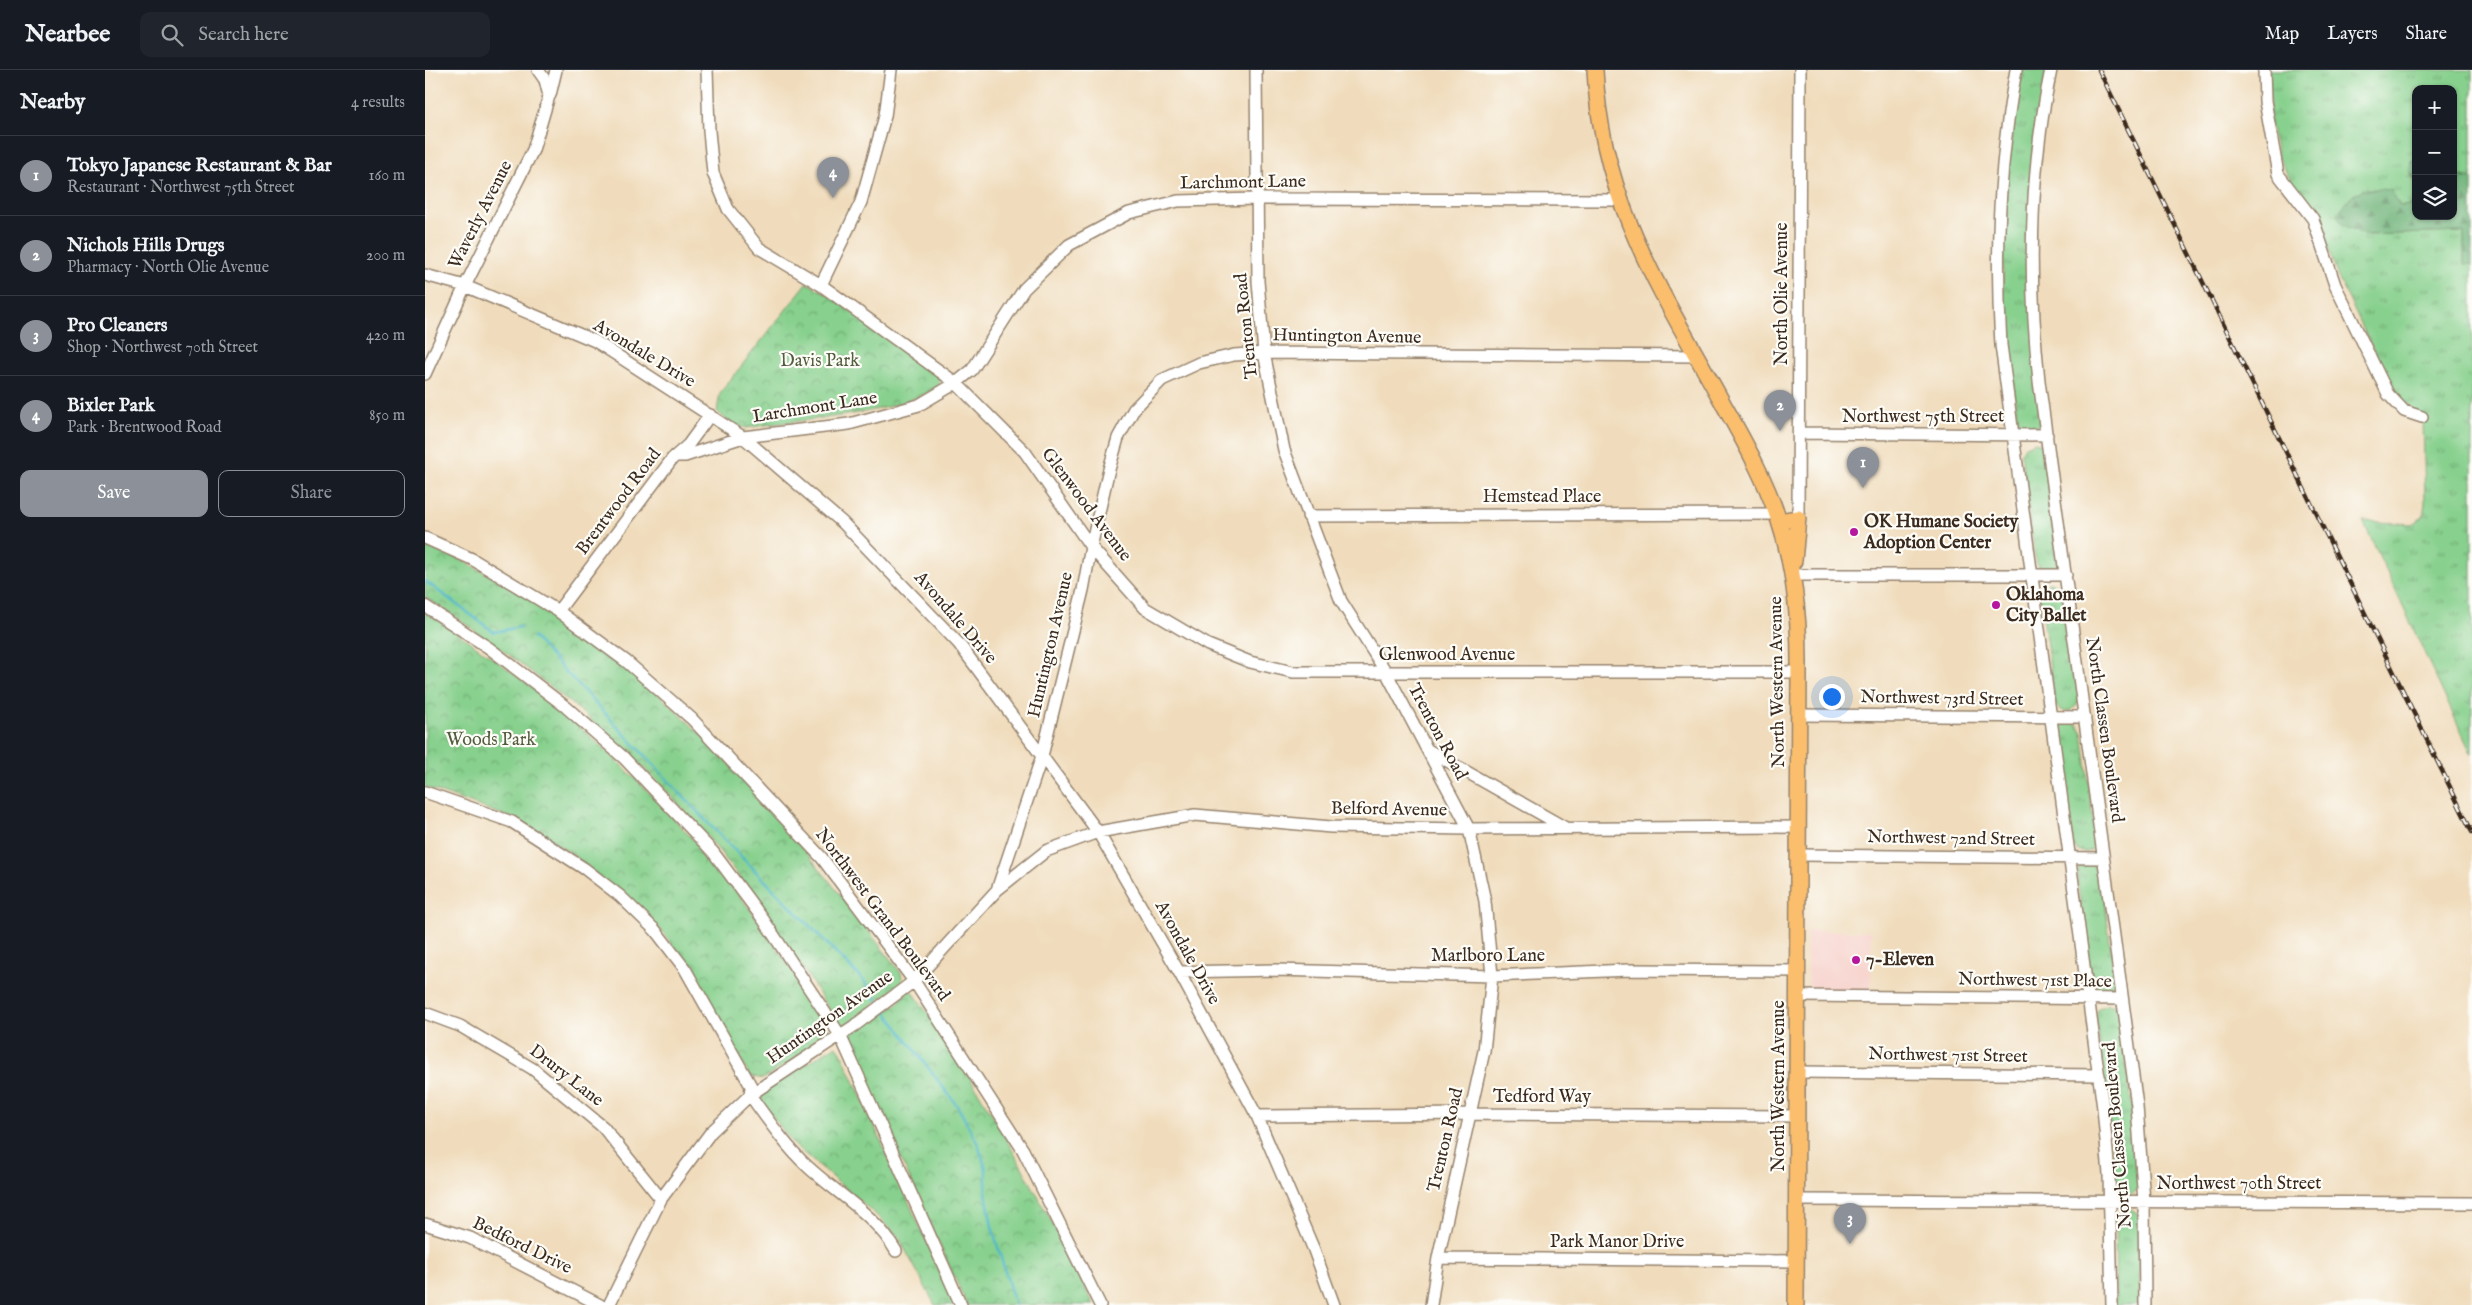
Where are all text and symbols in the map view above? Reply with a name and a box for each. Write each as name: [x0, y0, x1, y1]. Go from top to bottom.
search box: [140, 12, 490, 57]
text: Nearbee: [25, 19, 110, 50]
icon: search: [158, 21, 186, 49]
text: Search here: [198, 23, 289, 47]
text: Map: [2265, 23, 2299, 46]
text: Layers: [2327, 23, 2378, 46]
text: Share: [2406, 23, 2447, 46]
map controls: [2412, 85, 2457, 220]
button: +: [2412, 85, 2457, 130]
text: Nearby: [20, 89, 85, 116]
text: 4 results: [351, 93, 405, 113]
button: −: [2412, 130, 2457, 175]
text: Tokyo Japanese Restaurant & Bar: [67, 154, 332, 178]
street label: Waverly Avenue: [444, 157, 518, 273]
pin: 4: [817, 157, 849, 198]
text: 1: [33, 166, 39, 186]
text: 160 m: [369, 166, 405, 186]
street label: Larchmont Lane: [1180, 170, 1306, 196]
button: layers: [2412, 175, 2457, 220]
text: Restaurant · Northwest 75th Street: [67, 178, 295, 198]
street label: North Olie Avenue: [1771, 223, 1794, 365]
text: Nichols Hills Drugs: [67, 234, 224, 258]
text: 2: [32, 246, 40, 266]
text: 200 m: [366, 246, 405, 266]
text: Pharmacy · North Olie Avenue: [67, 258, 269, 278]
street label: Trenton Road: [1230, 272, 1264, 380]
text: Pro Cleaners: [67, 314, 167, 338]
street label: Avondale Drive: [588, 314, 699, 394]
street label: Huntington Avenue: [1272, 324, 1422, 350]
text: 3: [33, 326, 39, 346]
text: 420 m: [366, 326, 405, 346]
text: Shop · Northwest 70th Street: [67, 338, 258, 358]
park label: Davis Park: [780, 350, 860, 373]
street label: Larchmont Lane: [751, 387, 879, 429]
pin: 2: [1764, 390, 1796, 431]
text: Bixler Park: [67, 394, 155, 418]
text: 4: [32, 406, 40, 426]
text: 850 m: [369, 406, 405, 426]
street label: Northwest 75th Street: [1842, 406, 2004, 429]
text: Park · Brentwood Road: [67, 418, 222, 438]
street label: Brentwood Road: [571, 444, 667, 560]
street label: Glenwood Avenue: [1036, 444, 1136, 566]
pin: 1: [1847, 447, 1879, 488]
button: Save: [20, 470, 208, 517]
button: Share: [218, 470, 405, 517]
street label: Hemstead Place: [1483, 486, 1601, 509]
place label: OK Humane Society Adoption Center: [1863, 511, 2020, 555]
marker: OK Humane Society Adoption Center: [1848, 526, 1860, 538]
street label: Avondale Drive: [908, 566, 1001, 669]
street label: Huntington Avenue: [1023, 570, 1079, 720]
place label: Oklahoma City Ballet: [2006, 584, 2087, 628]
street label: North Western Avenue: [1765, 596, 1791, 768]
marker: Oklahoma City Ballet: [1990, 599, 2002, 611]
street label: North Classen Boulevard: [2080, 636, 2128, 825]
street label: Glenwood Avenue: [1379, 644, 1515, 667]
street label: Trenton Road: [1402, 680, 1472, 785]
your location: [1819, 684, 1845, 710]
street label: Northwest 73rd Street: [1860, 686, 2024, 712]
park label: Woods Park: [446, 729, 536, 752]
street label: Belford Avenue: [1331, 797, 1447, 823]
street label: Northwest Grand Boulevard: [809, 824, 955, 1006]
street label: Northwest 72nd Street: [1867, 826, 2035, 852]
street label: Avondale Drive: [1149, 896, 1225, 1009]
street label: Marlboro Lane: [1431, 945, 1545, 968]
place label: 7-Eleven: [1866, 949, 1935, 972]
marker: 7-Eleven: [1850, 954, 1862, 966]
street label: Huntington Avenue: [762, 966, 898, 1070]
street label: Northwest 71st Place: [1958, 968, 2112, 994]
street label: North Western Avenue: [1768, 1000, 1791, 1172]
street label: Drury Lane: [524, 1040, 608, 1112]
street label: North Classen Boulevard: [2098, 1040, 2138, 1229]
street label: Northwest 71st Street: [1868, 1043, 2028, 1069]
street label: Trenton Road: [1423, 1085, 1469, 1194]
street label: Tedford Way: [1493, 1086, 1591, 1109]
street label: Northwest 70th Street: [2157, 1173, 2321, 1196]
pin: 3: [1834, 1203, 1866, 1244]
street label: Bedford Drive: [468, 1212, 576, 1280]
street label: Park Manor Drive: [1550, 1231, 1684, 1254]

